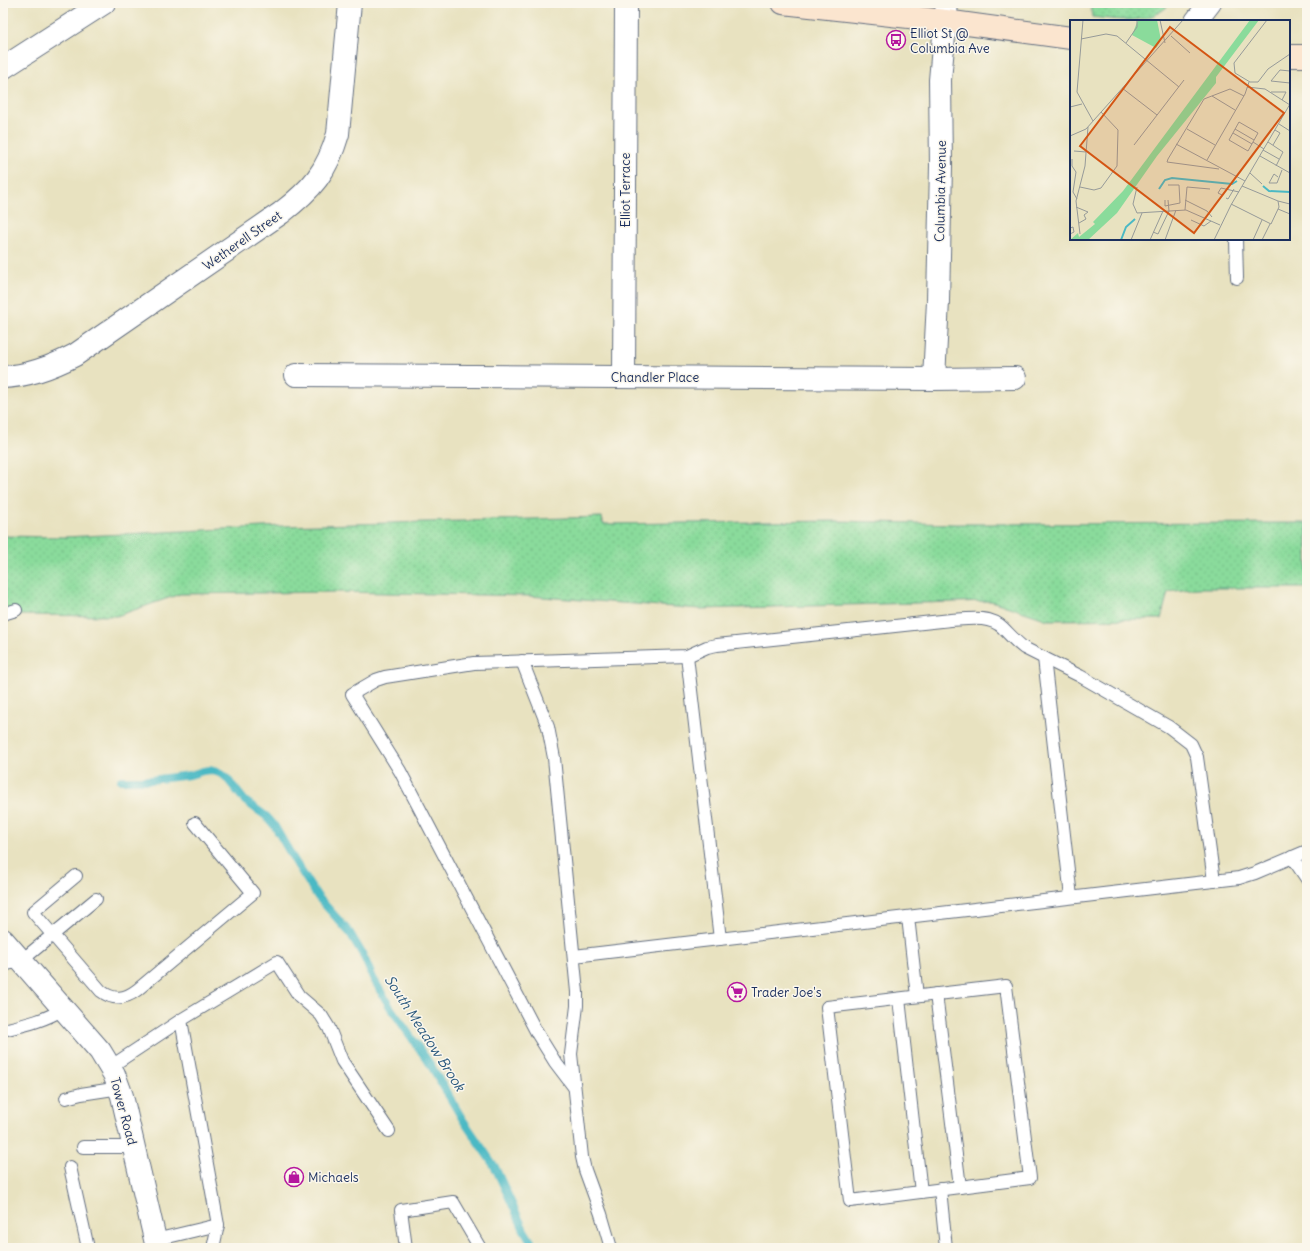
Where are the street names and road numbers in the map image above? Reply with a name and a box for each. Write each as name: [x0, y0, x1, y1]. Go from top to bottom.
street label: Columbia Avenue: [931, 140, 950, 242]
street label: Elliot Terrace: [617, 152, 634, 228]
street label: Wetherell Street: [199, 206, 286, 274]
street label: Chandler Place: [611, 369, 699, 386]
street label: Tower Road: [106, 1075, 141, 1147]

